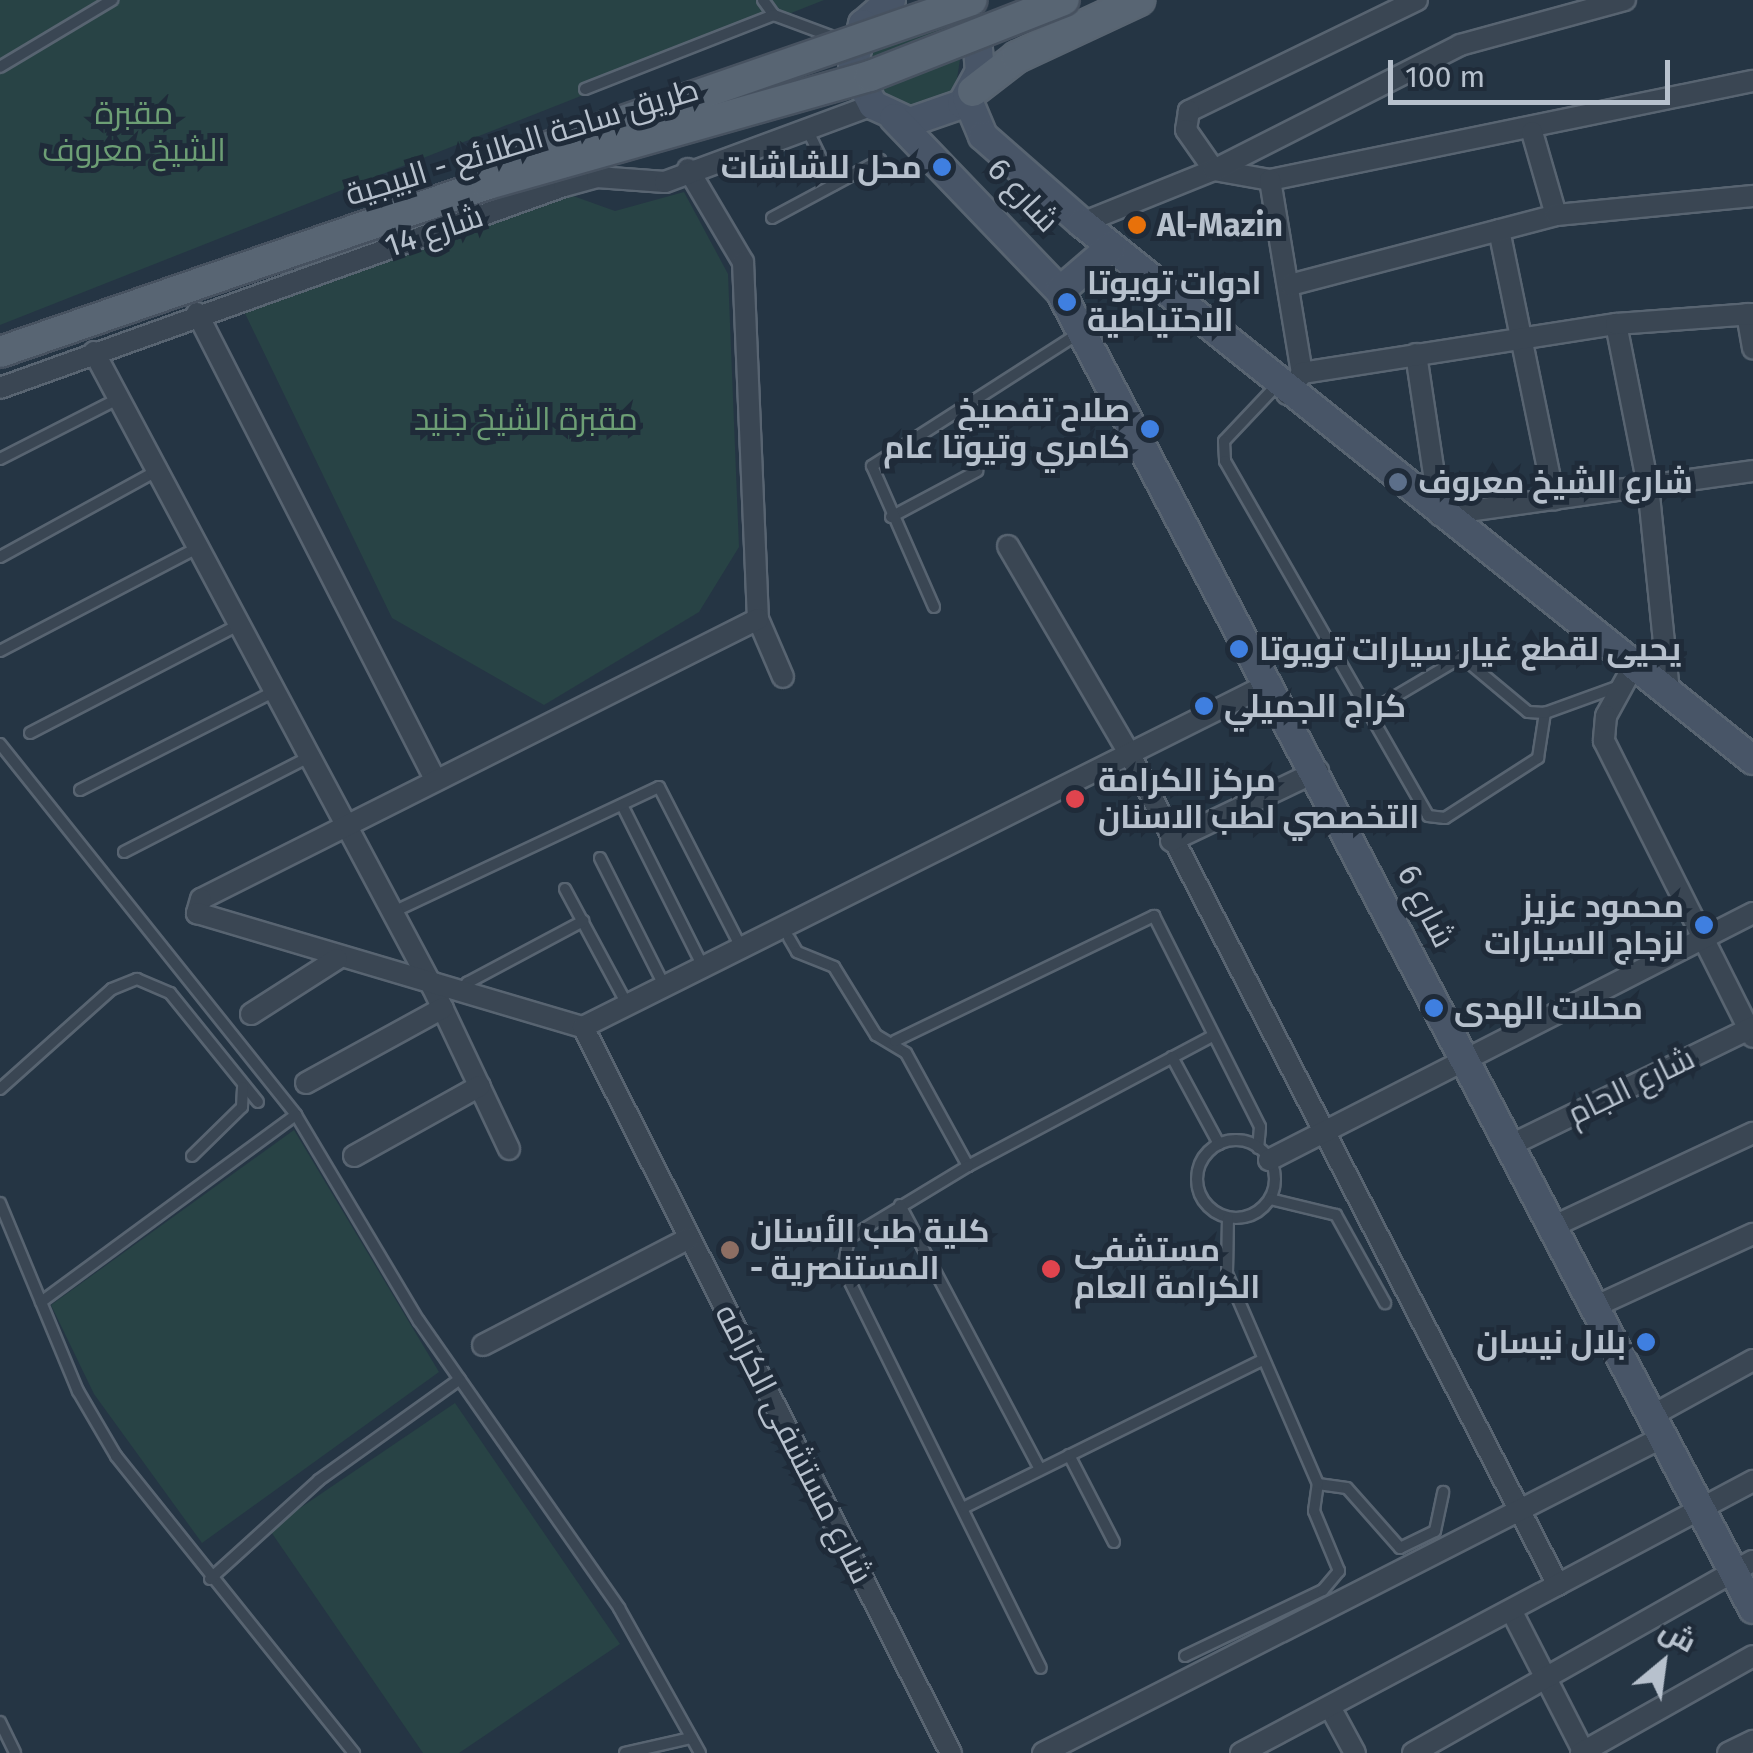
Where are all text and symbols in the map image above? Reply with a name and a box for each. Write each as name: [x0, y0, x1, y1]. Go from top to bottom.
scale bar: [1393, 40, 1676, 102]
text: 100 m: [1405, 59, 1485, 95]
street label: طريق ساحة الطلائع - البيجية: [341, 70, 703, 214]
park label: مقبرة الشيخ معروف: [42, 95, 226, 170]
place label: محل للشاشات: [721, 148, 922, 186]
street label: شارع 6: [979, 150, 1067, 240]
marker: محل للشاشات: [931, 156, 953, 178]
street label: شارع 14: [380, 196, 488, 266]
place label: Al-Mazin: [1157, 206, 1283, 244]
marker: Al-Mazin: [1126, 214, 1148, 236]
place label: ادوات تويوتا الاحتياطية: [1087, 265, 1261, 340]
marker: ادوات تويوتا الاحتياطية: [1056, 291, 1078, 313]
place label: صلاح تفصيخ كامري وتيوتا عام: [883, 392, 1130, 467]
park label: مقبرة الشيخ جنيد: [414, 400, 638, 438]
marker: صلاح تفصيخ كامري وتيوتا عام: [1139, 418, 1161, 440]
place label: شارع الشيخ معروف: [1418, 463, 1693, 501]
marker: شارع الشيخ معروف: [1387, 471, 1409, 493]
place label: يحيى لقطع غيار سيارات تويوتا: [1259, 630, 1681, 668]
marker: يحيى لقطع غيار سيارات تويوتا: [1228, 638, 1250, 660]
place label: كراج الجميلي: [1224, 687, 1406, 725]
marker: كراج الجميلي: [1193, 695, 1215, 717]
place label: مركز الكرامة التخصصي لطب الاسنان: [1098, 762, 1419, 837]
marker: مركز الكرامة التخصصي لطب الاسنان: [1062, 786, 1088, 812]
street label: شارع 6: [1389, 858, 1463, 954]
place label: محمود عزيز لزجاج السيارات: [1484, 888, 1684, 963]
marker: محمود عزيز لزجاج السيارات: [1693, 914, 1715, 936]
place label: محلات الهدى: [1454, 989, 1643, 1027]
marker: محلات الهدى: [1423, 997, 1445, 1019]
street label: شارع الجام: [1561, 1039, 1701, 1133]
place label: كلية طب الأسنان - المستنصرية: [750, 1213, 990, 1288]
place label: مستشفى الكرامة العام: [1074, 1232, 1260, 1307]
marker: كلية طب الأسنان - المستنصرية: [719, 1239, 741, 1261]
marker: مستشفى الكرامة العام: [1038, 1256, 1064, 1282]
street label: شارع مستشفى الكرامه: [707, 1298, 881, 1590]
place label: بلال نيسان: [1476, 1323, 1626, 1361]
marker: بلال نيسان: [1635, 1331, 1657, 1353]
north arrow: [1613, 1613, 1713, 1713]
text: ش: [1654, 1613, 1702, 1659]

